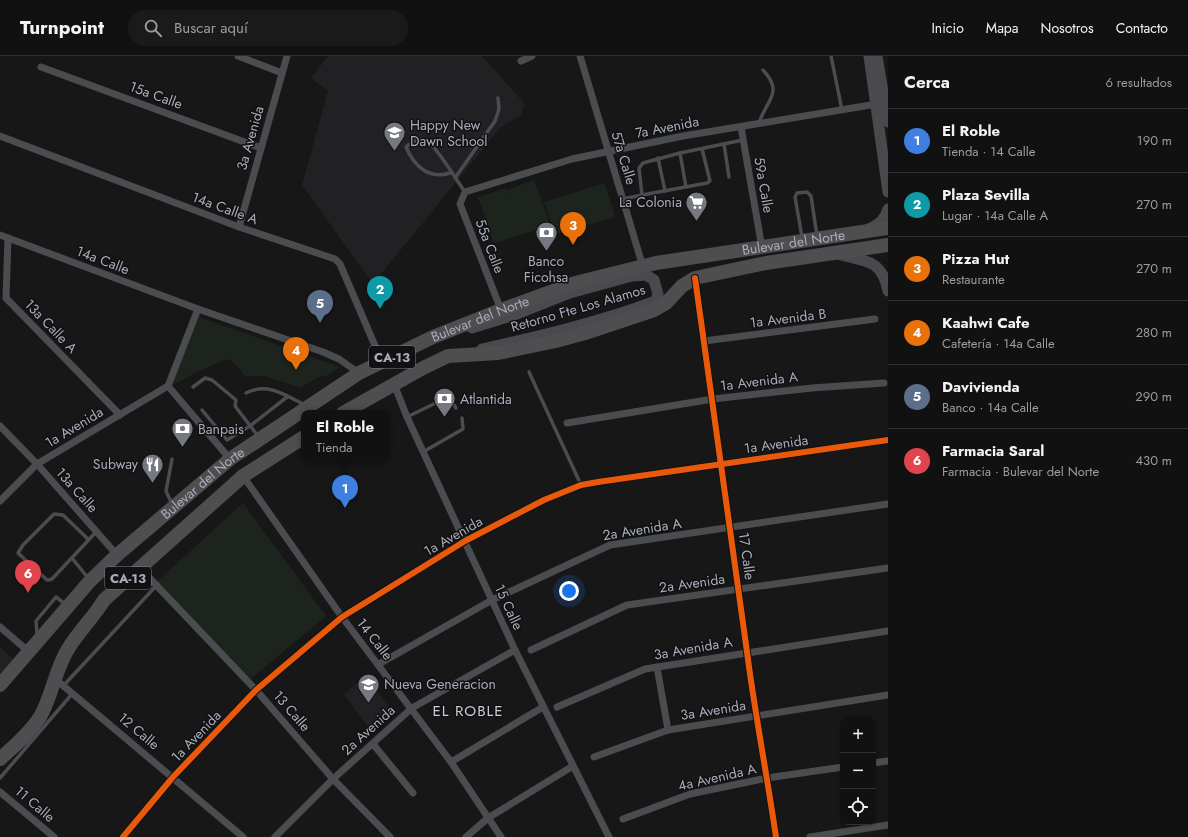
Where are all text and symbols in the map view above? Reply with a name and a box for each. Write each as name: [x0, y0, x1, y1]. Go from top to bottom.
search box: [128, 10, 408, 46]
text: Turnpoint: [20, 14, 104, 41]
icon: search: [142, 17, 164, 39]
text: Buscar aquí: [174, 17, 248, 39]
text: Inicio: [931, 18, 964, 38]
text: Mapa: [986, 18, 1019, 38]
text: Nosotros: [1041, 18, 1094, 38]
text: Contacto: [1116, 18, 1168, 38]
text: Cerca: [904, 70, 950, 94]
text: 6 resultados: [1105, 73, 1172, 92]
street label: 15a Calle: [127, 76, 185, 114]
street label: 3a Avenida: [231, 104, 269, 172]
street label: 7a Avenida: [634, 111, 700, 143]
place label: Happy New Dawn School: [410, 115, 487, 151]
school or university icon: Happy New Dawn School: [382, 120, 408, 153]
text: El Roble: [942, 120, 1000, 142]
street label: 57a Calle: [606, 129, 642, 187]
text: 1: [914, 131, 920, 150]
text: 190 m: [1137, 131, 1172, 150]
text: Tienda · 14 Calle: [942, 142, 1035, 161]
street label: 59a Calle: [749, 155, 779, 215]
text: Plaza Sevilla: [942, 184, 1030, 206]
street label: 14a Calle A: [189, 187, 261, 229]
supermarket icon: La Colonia: [684, 189, 710, 222]
place label: La Colonia: [619, 192, 682, 212]
text: 2: [913, 195, 921, 214]
text: 270 m: [1136, 195, 1172, 214]
text: Lugar · 14a Calle A: [942, 206, 1048, 225]
pin: 3: [560, 212, 586, 245]
street label: 55a Calle: [471, 216, 509, 276]
bank icon: Banco Ficohsa: [533, 220, 559, 253]
street label: Bulevar del Norte: [741, 225, 846, 260]
street label: 14a Calle: [74, 241, 132, 279]
text: Pizza Hut: [942, 248, 1009, 270]
place label: Banco Ficohsa: [524, 251, 568, 287]
text: 3: [913, 259, 921, 278]
text: 270 m: [1136, 259, 1172, 278]
text: Restaurante: [942, 270, 1005, 289]
pin: 2: [367, 276, 393, 309]
street label: Retorno Fte Los Alamos: [508, 279, 648, 337]
pin: 5: [307, 290, 333, 323]
street label: Bulevar del Norte: [428, 291, 532, 347]
street label: 13a Calle A: [20, 294, 82, 358]
street label: 1a Avenida B: [749, 303, 827, 333]
text: Kaahwi Cafe: [942, 312, 1030, 334]
text: 4: [912, 323, 922, 342]
text: 280 m: [1136, 323, 1172, 342]
text: Cafetería · 14a Calle: [942, 334, 1055, 353]
pin: 4: [283, 337, 309, 370]
road number: CA-13: [369, 346, 415, 368]
street label: 1a Avenida A: [719, 366, 800, 396]
text: Davivienda: [942, 376, 1020, 398]
bank icon: Atlantida: [431, 386, 457, 419]
text: 5: [913, 387, 921, 406]
text: 290 m: [1135, 387, 1172, 406]
place label: Atlantida: [460, 389, 512, 409]
text: Banco · 14a Calle: [942, 398, 1039, 417]
street label: 1a Avenida: [41, 402, 107, 452]
popup: [301, 410, 389, 462]
bank icon: Banpais: [170, 416, 196, 449]
text: El Roble: [316, 416, 374, 438]
place label: Banpais: [198, 419, 244, 439]
street label: 1a Avenida: [743, 430, 809, 458]
text: Tienda: [316, 438, 353, 457]
text: Farmacia Saral: [942, 440, 1044, 462]
street label: Bulevar del Norte: [156, 442, 249, 524]
restaurant icon: Subway: [140, 451, 166, 484]
text: 6: [913, 451, 921, 470]
text: 430 m: [1135, 451, 1172, 470]
place label: Subway: [93, 454, 139, 474]
text: Farmacia · Bulevar del Norte: [942, 462, 1099, 481]
street label: 13a Calle: [51, 463, 103, 517]
pin: 1: [332, 475, 358, 508]
street label: 1a Avenida: [420, 511, 486, 561]
street label: 2a Avenida A: [601, 513, 684, 545]
street label: 17 Calle: [734, 531, 760, 581]
pin: 6: [15, 560, 41, 593]
road number: CA-13: [105, 567, 151, 589]
street label: 2a Avenida: [658, 568, 726, 598]
street label: 15 Calle: [490, 581, 528, 633]
your location: [559, 581, 579, 601]
street label: 14 Calle: [352, 614, 398, 664]
street label: 3a Avenida A: [652, 631, 735, 665]
school or university icon: Nueva Generacion: [356, 671, 382, 704]
place label: Nueva Generacion: [384, 674, 496, 694]
street label: 13 Calle: [269, 686, 315, 736]
street label: 3a Avenida: [679, 695, 747, 725]
street label: 2a Avenida: [337, 700, 399, 760]
district label: EL ROBLE: [432, 700, 504, 722]
street label: 1a Avenida: [166, 706, 226, 766]
street label: 12 Calle: [114, 708, 164, 754]
map controls: [840, 717, 876, 825]
button: +: [840, 717, 876, 753]
button: −: [840, 753, 876, 789]
street label: 4a Avenida A: [676, 758, 759, 796]
street label: 11 Calle: [11, 781, 59, 827]
button: locate: [840, 789, 876, 825]

